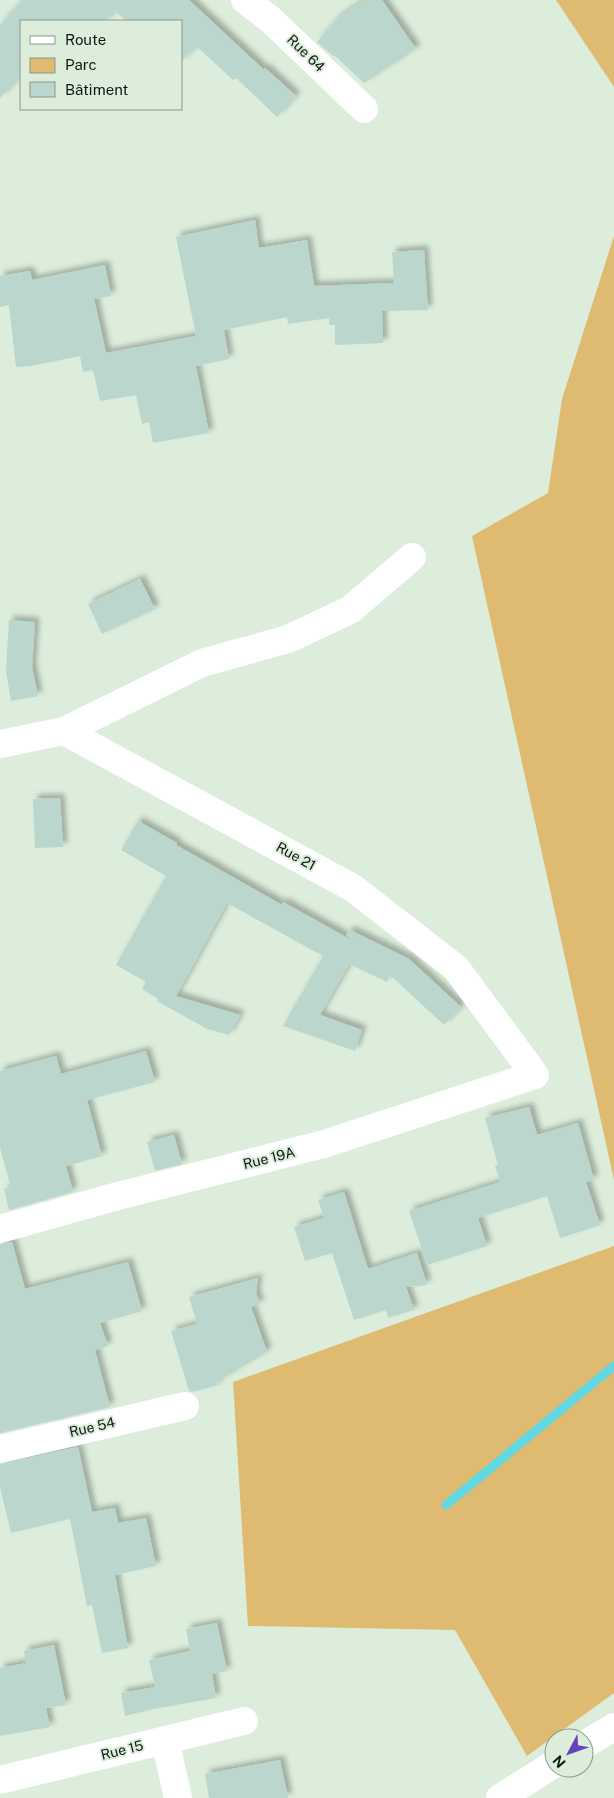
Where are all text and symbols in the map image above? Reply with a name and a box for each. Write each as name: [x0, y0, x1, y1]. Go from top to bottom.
legend: [20, 20, 182, 110]
text: Route: [65, 31, 106, 48]
street label: Rue 64: [284, 31, 328, 75]
text: Parc: [65, 56, 97, 73]
text: Bâtiment: [65, 81, 128, 98]
street label: Rue 21: [273, 839, 319, 873]
street label: Rue 19A: [241, 1144, 297, 1172]
street label: Rue 54: [68, 1414, 117, 1440]
north arrow: [544, 1728, 594, 1778]
street label: Rue 15: [99, 1737, 145, 1763]
text: N: [550, 1752, 569, 1771]

